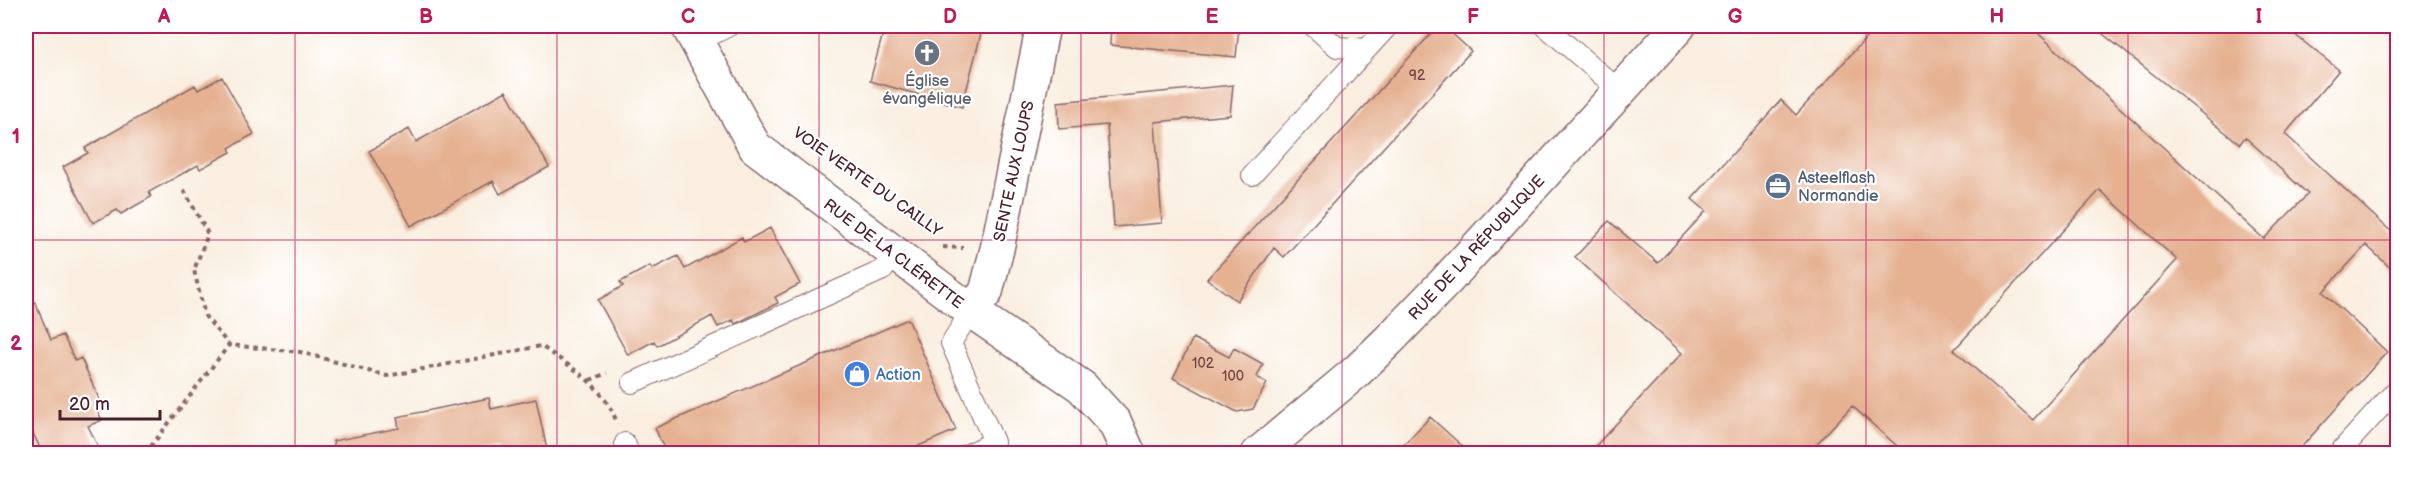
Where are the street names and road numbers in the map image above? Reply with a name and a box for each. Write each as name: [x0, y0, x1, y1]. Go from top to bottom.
street label: SENTE AUX LOUPS: [990, 99, 1039, 244]
street label: VOIE VERTE DU CAILLY: [789, 124, 946, 241]
street label: RUE DE LA RÉPUBLIQUE: [1404, 170, 1549, 324]
street label: RUE DE LA CLÉRETTE: [819, 194, 968, 313]

